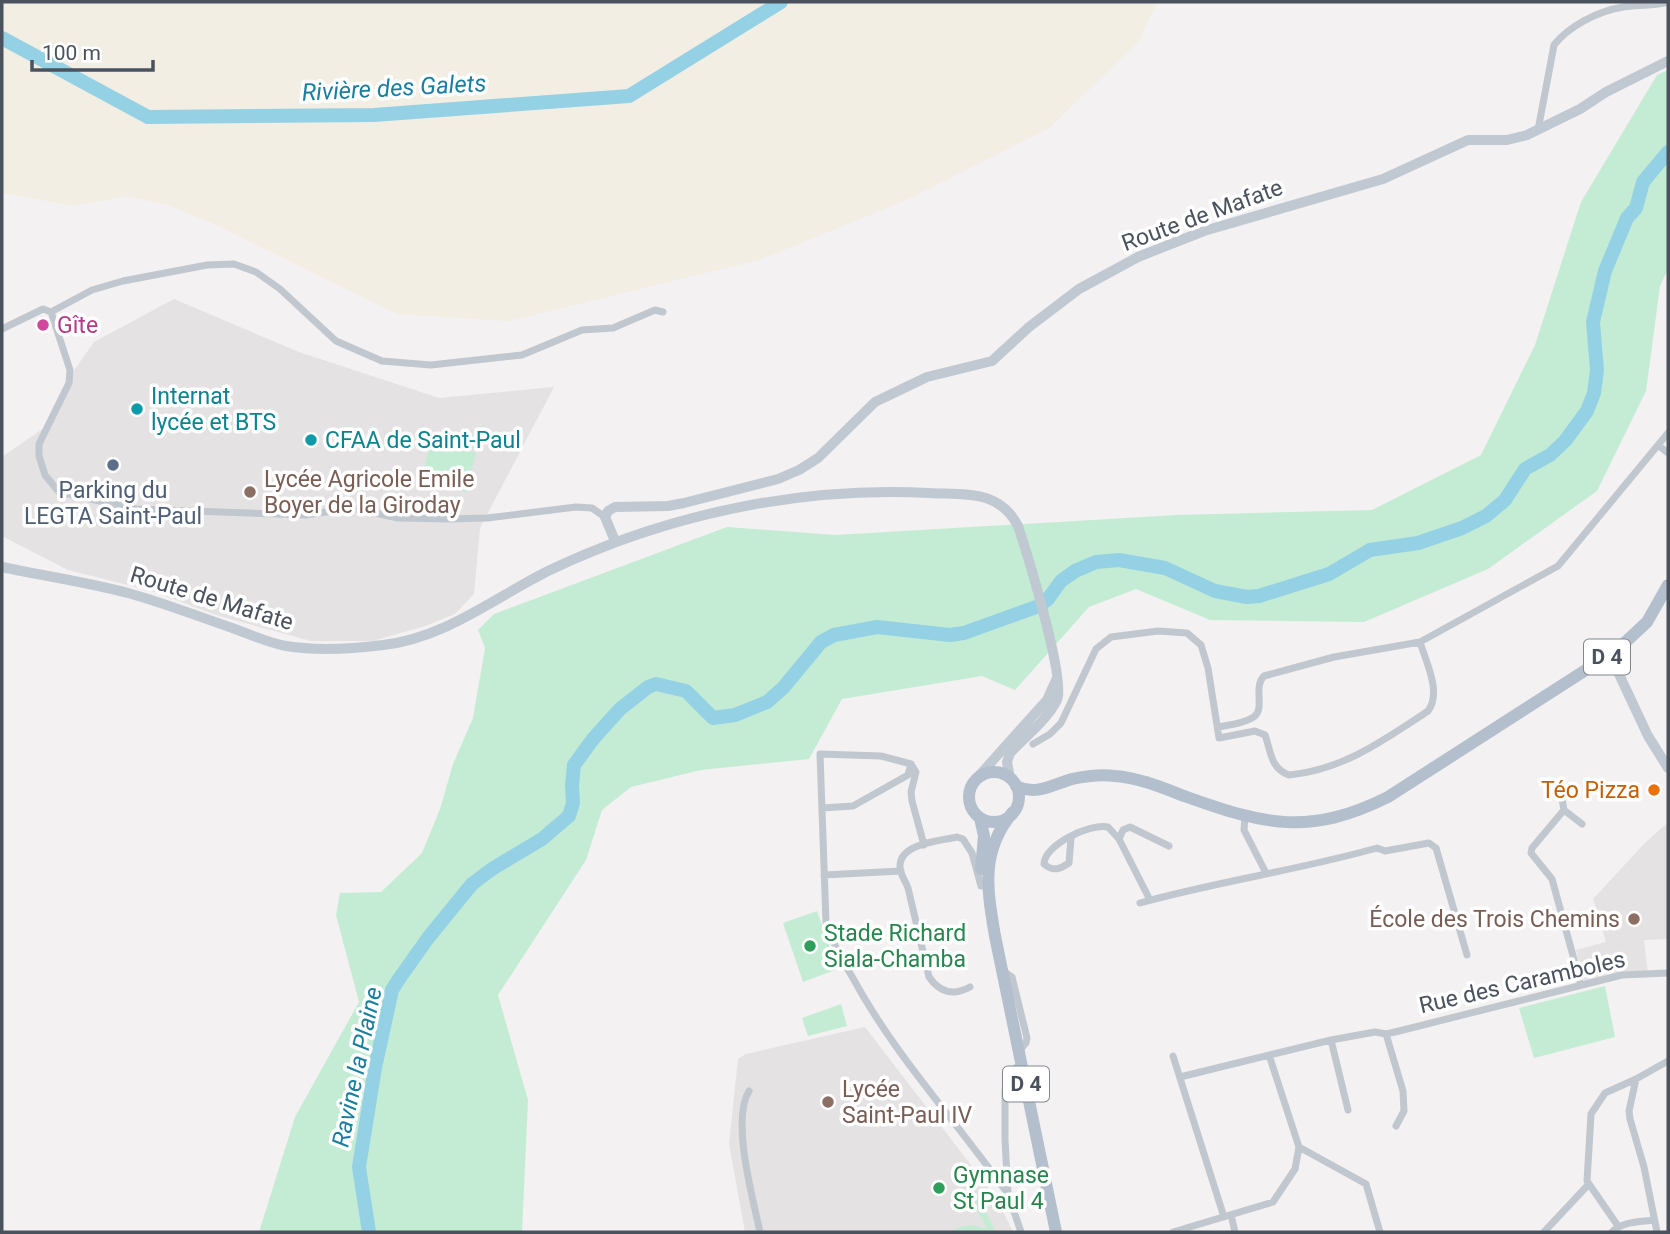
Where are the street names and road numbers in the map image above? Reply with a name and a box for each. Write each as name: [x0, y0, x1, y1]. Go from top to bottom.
street label: Route de Mafate: [1118, 174, 1286, 257]
street label: Route de Mafate: [127, 561, 297, 636]
road number: D 4: [1584, 640, 1630, 674]
street label: Rue des Caramboles: [1416, 946, 1628, 1019]
road number: D 4: [1003, 1066, 1049, 1102]

